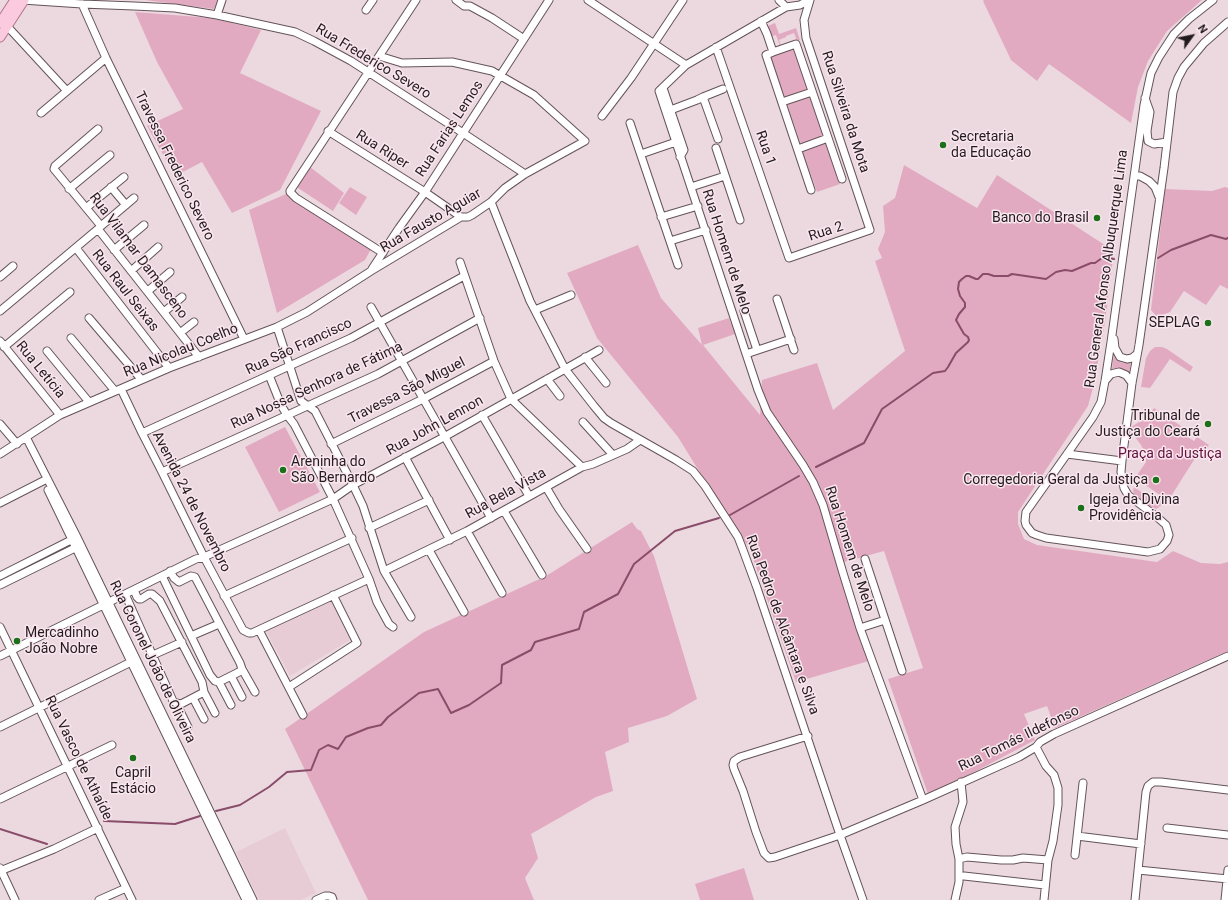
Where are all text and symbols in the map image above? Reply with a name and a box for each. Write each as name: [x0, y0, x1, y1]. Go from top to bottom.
north arrow: [1172, 16, 1212, 56]
street label: Rua Frederico Severo: [312, 21, 434, 103]
text: N: [1195, 22, 1210, 36]
street label: Rua Silveira da Mota: [817, 49, 873, 175]
street label: Rua Farias Lemos: [413, 78, 487, 180]
street label: Travessa Frederico Severo: [131, 89, 217, 243]
street label: Rua Riper: [352, 127, 412, 173]
street label: Rua 1: [751, 129, 779, 167]
place label: Secretaria da Educação: [951, 129, 1031, 162]
marker: Secretaria da Educação: [938, 140, 948, 150]
street label: Rua General Afonso Albuquerque Lima: [1082, 149, 1132, 389]
street label: Rua Fausto Aguiar: [377, 185, 485, 257]
street label: Rua Homem de Melo: [698, 187, 754, 317]
street label: Rua Vilamar Damasceno: [85, 190, 191, 322]
place label: Banco do Brasil: [992, 210, 1089, 226]
marker: Banco do Brasil: [1092, 213, 1102, 223]
street label: Rua 2: [807, 219, 845, 245]
street label: Rua Raul Seixas: [88, 247, 162, 335]
street label: Rua São Francisco: [243, 315, 355, 379]
place label: SEPLAG: [1149, 315, 1200, 331]
marker: SEPLAG: [1203, 318, 1213, 328]
street label: Rua Nicolau Coelho: [121, 320, 241, 382]
street label: Rua Letícia: [12, 338, 68, 402]
street label: Rua Nossa Senhora de Fátima: [229, 339, 405, 433]
street label: Travessa São Miguel: [346, 354, 468, 428]
street label: Rua John Lennon: [384, 392, 486, 460]
place label: Tribunal de Justiça do Ceará: [1095, 408, 1200, 440]
marker: Tribunal de Justiça do Ceará: [1203, 419, 1213, 429]
street label: Avenida 24 de Novembro: [148, 429, 234, 575]
park label: Praça da Justiça: [1118, 446, 1222, 462]
place label: Areninha do São Bernardo: [291, 454, 375, 486]
marker: Areninha do São Bernardo: [278, 465, 288, 475]
street label: Rua Bela Vista: [463, 465, 549, 523]
place label: Corregedoria Geral da Justiça: [963, 472, 1148, 488]
marker: Corregedoria Geral da Justiça: [1151, 475, 1161, 485]
street label: Rua Homem de Melo: [821, 484, 877, 614]
place label: Igeja da Divina Providência: [1089, 492, 1180, 524]
marker: Igeja da Divina Providência: [1076, 503, 1086, 513]
street label: Rua Pedro de Alcântara e Silva: [742, 533, 822, 717]
street label: Rua Coronel João de Oliveira: [105, 578, 199, 746]
place label: Mercadinho João Nobre: [25, 625, 99, 658]
marker: Mercadinho João Nobre: [12, 636, 22, 646]
street label: Rua Vasco de Athaíde: [41, 693, 115, 823]
street label: Rua Tomás Ildefonso: [956, 703, 1082, 775]
marker: Capril Estácio: [128, 753, 138, 763]
place label: Capril Estácio: [110, 765, 156, 798]

